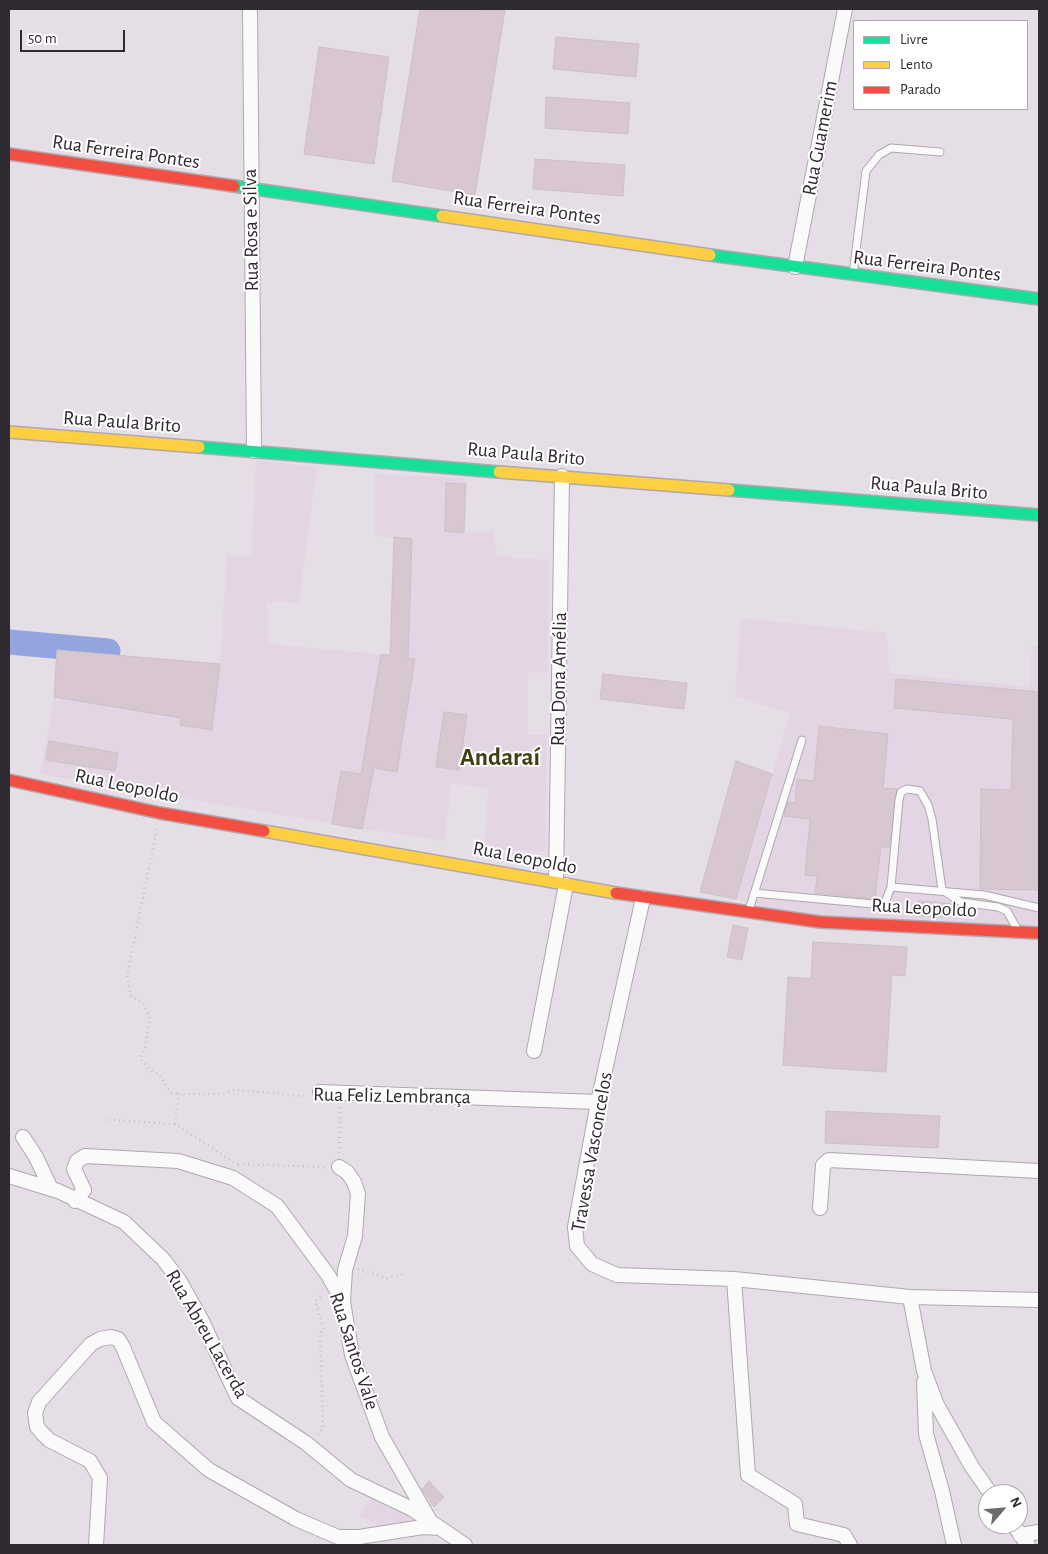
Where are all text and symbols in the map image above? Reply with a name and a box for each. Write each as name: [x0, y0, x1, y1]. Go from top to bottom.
scale bar: [22, 20, 128, 52]
legend: [853, 20, 1028, 110]
text: 50 m: [28, 31, 57, 46]
text: Livre: [900, 32, 928, 47]
text: Lento: [900, 57, 933, 72]
street label: Rua Guamerim: [797, 78, 843, 198]
text: Parado: [900, 82, 941, 97]
street label: Rua Ferreira Pontes: [51, 130, 201, 174]
street label: Rua Rosa e Silva: [238, 168, 264, 292]
street label: Rua Ferreira Pontes: [452, 186, 602, 230]
street label: Rua Ferreira Pontes: [852, 245, 1002, 287]
street label: Rua Paula Brito: [62, 406, 182, 438]
street label: Rua Paula Brito: [466, 437, 586, 471]
street label: Rua Paula Brito: [869, 471, 989, 505]
street label: Rua Dona Amélia: [546, 612, 572, 746]
district label: Andaraí: [460, 742, 540, 772]
street label: Rua Leopoldo: [73, 763, 181, 809]
street label: Rua Leopoldo: [471, 836, 579, 880]
street label: Rua Leopoldo: [871, 893, 977, 923]
street label: Travessa Vasconcelos: [566, 1070, 618, 1234]
street label: Rua Feliz Lembrança: [313, 1083, 471, 1109]
street label: Rua Abreu Lacerda: [160, 1265, 254, 1403]
street label: Rua Santos Vale: [324, 1289, 384, 1413]
north arrow: [978, 1484, 1028, 1534]
text: N: [1007, 1495, 1024, 1510]

